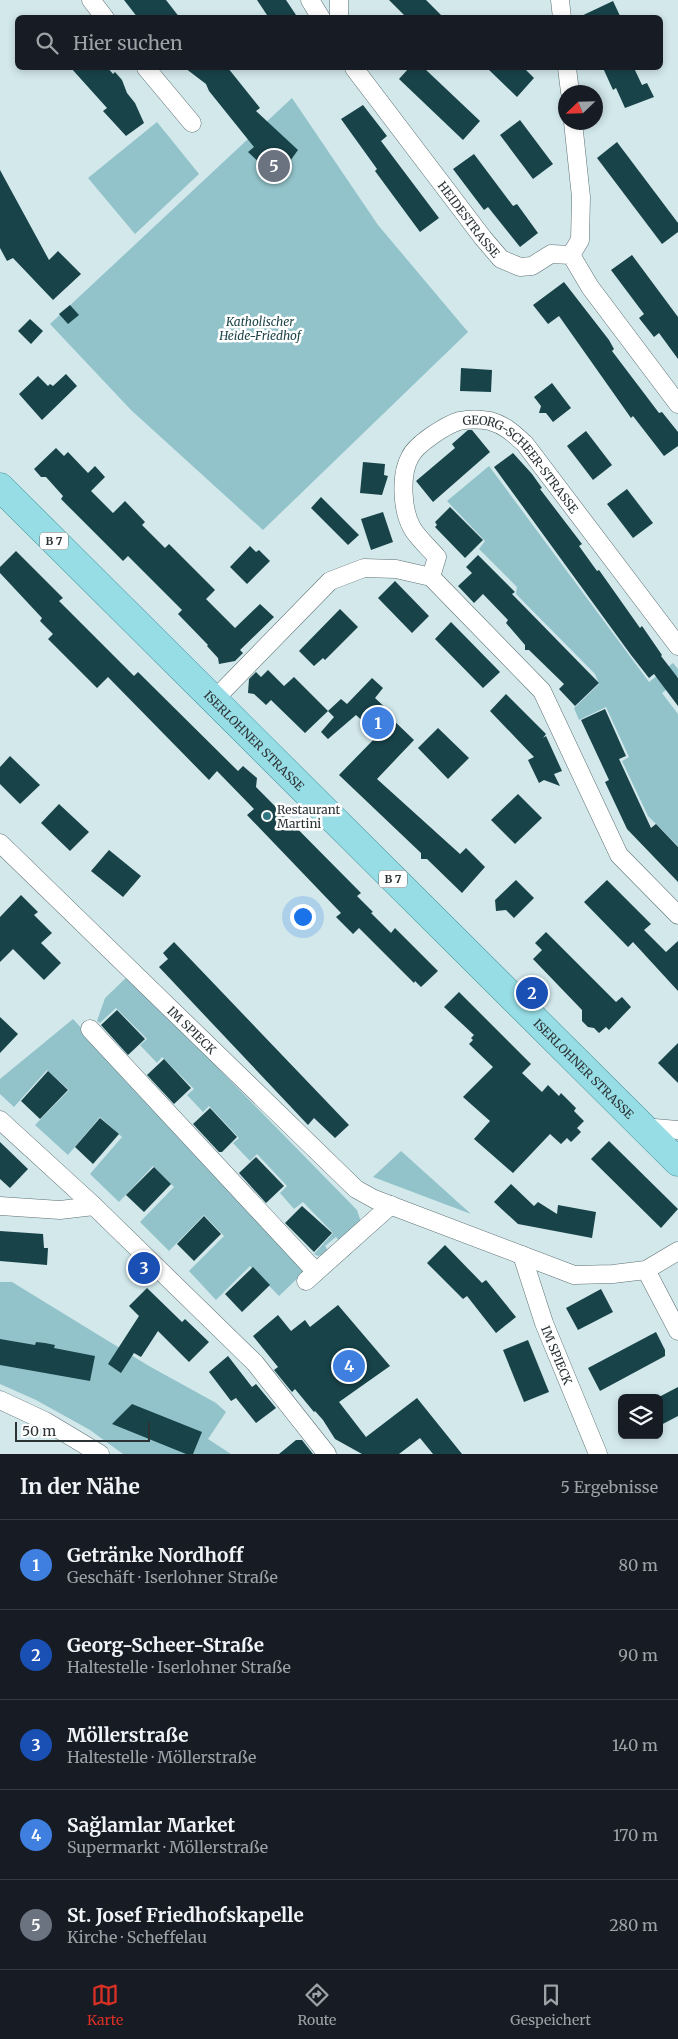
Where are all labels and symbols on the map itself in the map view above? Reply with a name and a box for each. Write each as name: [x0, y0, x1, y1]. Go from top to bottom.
north arrow: [558, 85, 603, 130]
pin: 5: [258, 147, 290, 185]
street label: HEIDESTRASSE: [435, 178, 504, 260]
park label: Katholischer Heide-Friedhof: [218, 314, 303, 343]
street label: GEORG-SCHEER-STRASSE: [462, 412, 582, 516]
road number: B 7: [40, 532, 68, 550]
street label: ISERLOHNER STRASSE: [201, 687, 308, 794]
pin: 1: [362, 704, 394, 742]
place label: Restaurant Martini: [277, 802, 340, 831]
marker: Restaurant Martini: [261, 810, 273, 822]
road number: B 7: [379, 871, 407, 888]
your location: [290, 904, 316, 930]
pin: 2: [516, 974, 548, 1012]
street label: IM SPIECK: [165, 1003, 220, 1057]
street label: ISERLOHNER STRASSE: [531, 1015, 637, 1122]
pin: 3: [128, 1249, 160, 1287]
street label: IM SPIECK: [538, 1323, 576, 1387]
pin: 4: [333, 1347, 365, 1385]
scale bar: [15, 1419, 150, 1442]

